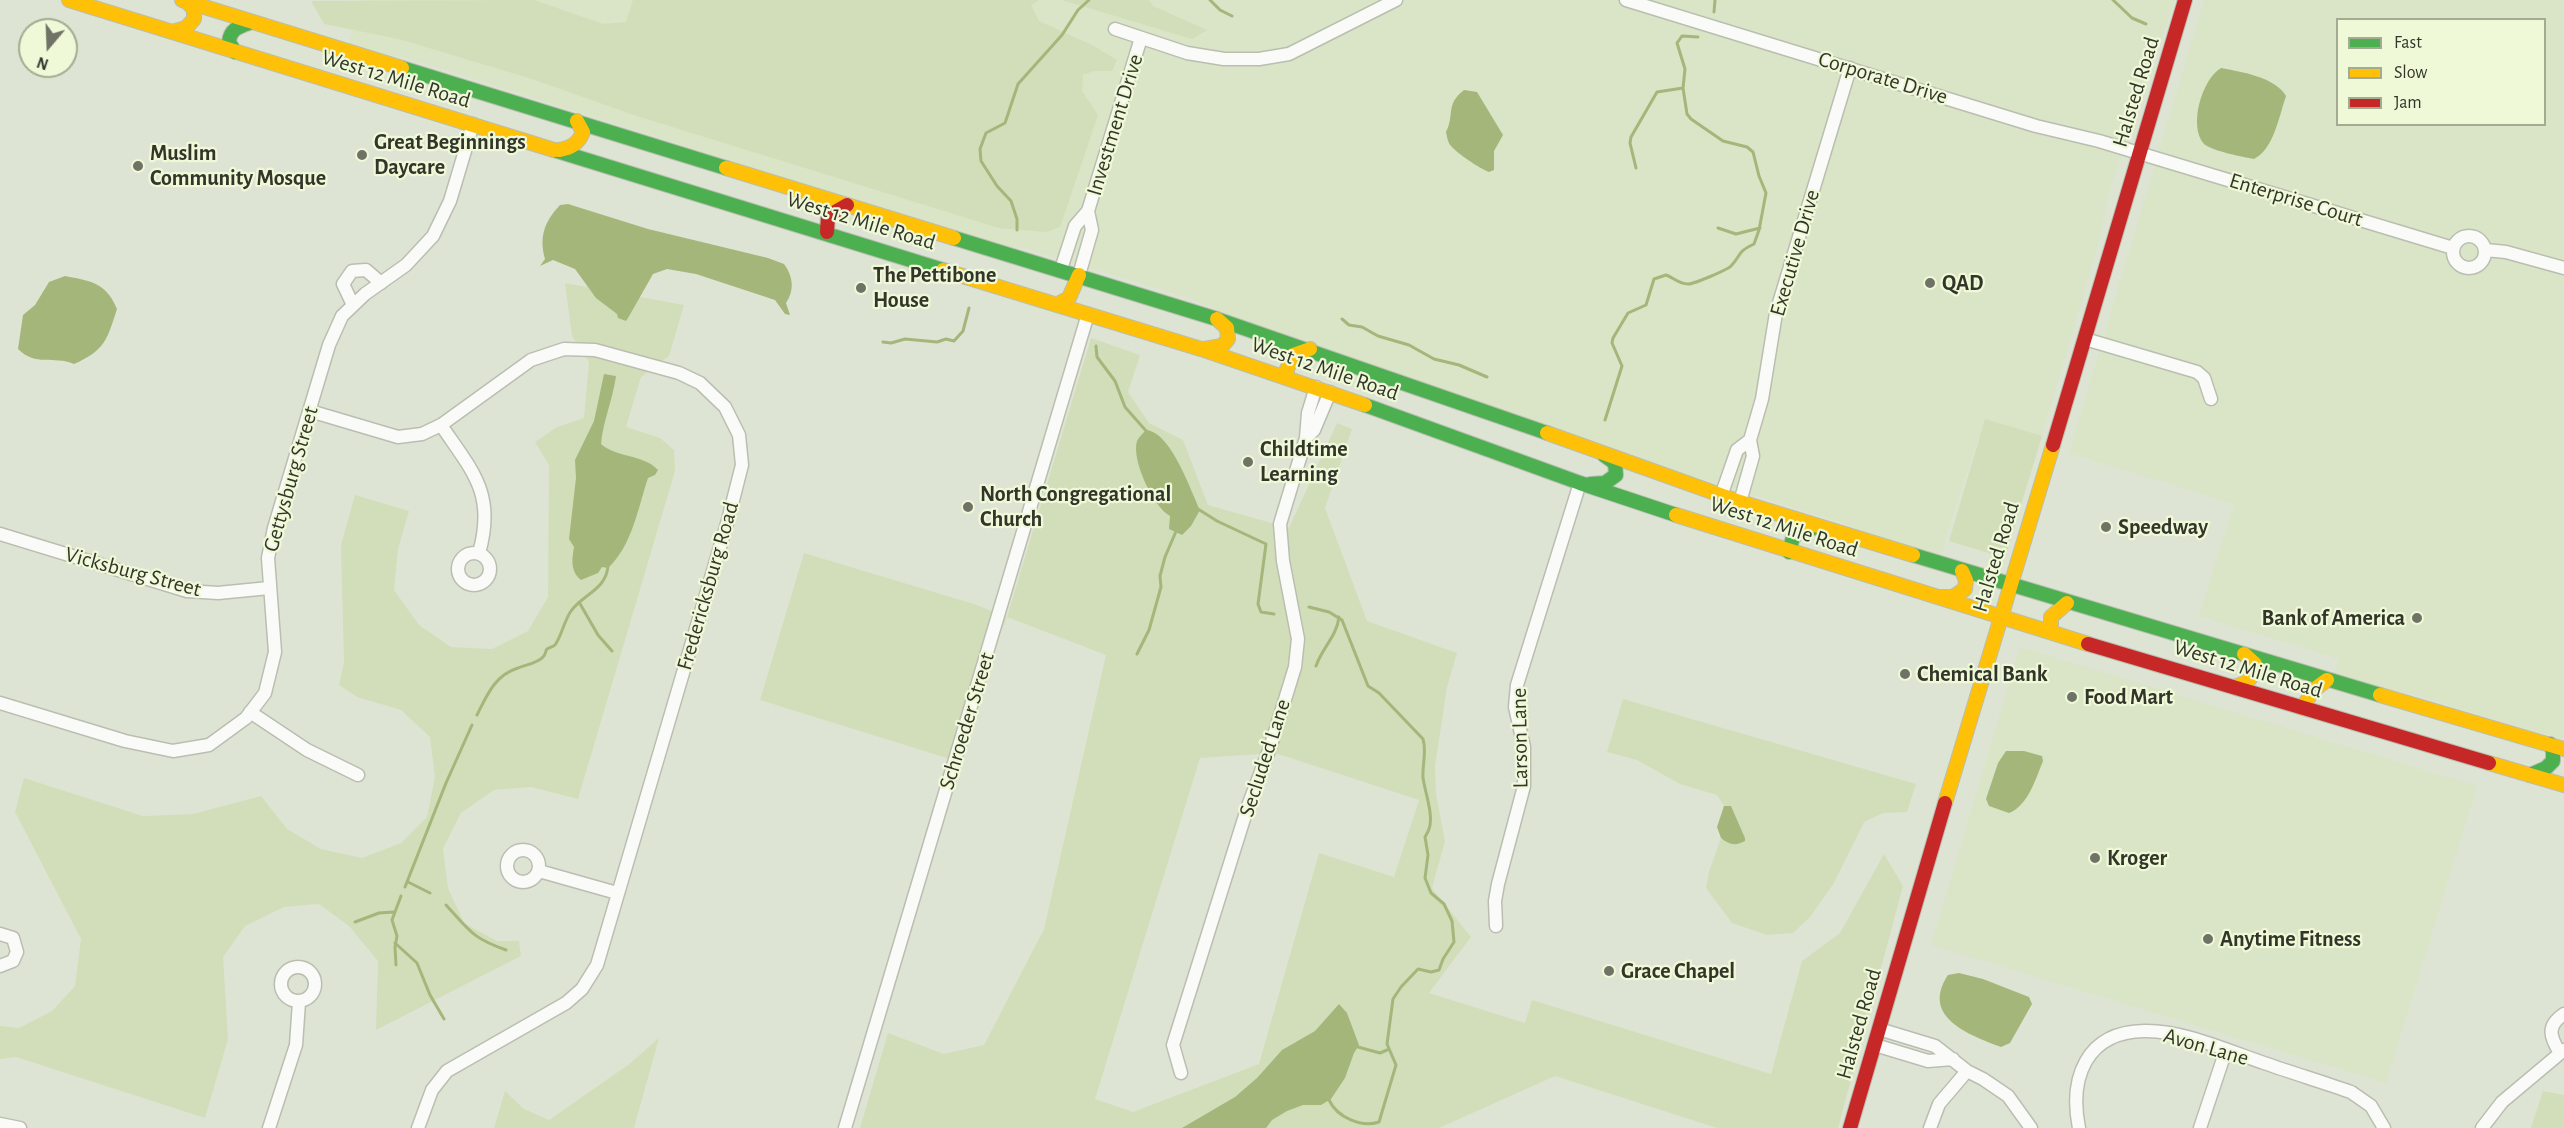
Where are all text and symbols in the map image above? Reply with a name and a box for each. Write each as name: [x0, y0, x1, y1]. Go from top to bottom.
north arrow: [18, 18, 78, 78]
legend: [2336, 18, 2546, 126]
street label: Halsted Road: [2107, 34, 2165, 150]
text: Fast: [2394, 34, 2422, 52]
street label: West 12 Mile Road: [318, 44, 474, 114]
street label: Corporate Drive: [1815, 46, 1951, 110]
street label: Investment Drive: [1081, 51, 1149, 199]
text: N: [35, 54, 51, 73]
text: Slow: [2394, 64, 2427, 82]
text: Jam: [2394, 94, 2422, 112]
place label: Great Beginnings Daycare: [374, 129, 526, 180]
place label: Muslim Community Mosque: [150, 140, 326, 192]
marker: Great Beginnings Daycare: [355, 148, 369, 162]
marker: Muslim Community Mosque: [131, 159, 145, 173]
street label: Enterprise Court: [2226, 167, 2366, 233]
street label: West 12 Mile Road: [783, 186, 939, 256]
street label: Executive Drive: [1764, 187, 1826, 319]
place label: The Pettibone House: [873, 262, 996, 314]
place label: QAD: [1942, 270, 1984, 296]
marker: QAD: [1923, 276, 1937, 290]
marker: The Pettibone House: [854, 281, 868, 295]
street label: West 12 Mile Road: [1248, 331, 1402, 407]
street label: Gettysburg Street: [258, 403, 324, 555]
place label: Childtime Learning: [1260, 436, 1348, 488]
marker: Childtime Learning: [1241, 455, 1255, 469]
place label: North Congregational Church: [980, 481, 1171, 532]
street label: West 12 Mile Road: [1706, 491, 1862, 563]
street label: Fredericksburg Road: [671, 499, 745, 673]
street label: Halsted Road: [1967, 499, 2025, 615]
marker: North Congregational Church: [961, 500, 975, 514]
place label: Speedway: [2118, 514, 2208, 540]
marker: Speedway: [2099, 520, 2113, 534]
street label: Vicksburg Street: [62, 541, 204, 603]
place label: Bank of America: [2262, 605, 2405, 631]
marker: Bank of America: [2410, 611, 2424, 625]
street label: West 12 Mile Road: [2170, 634, 2326, 704]
street label: Schroeder Street: [934, 649, 1000, 793]
place label: Chemical Bank: [1917, 661, 2048, 687]
marker: Chemical Bank: [1898, 667, 1912, 681]
place label: Food Mart: [2084, 684, 2173, 710]
street label: Larson Lane: [1506, 688, 1534, 788]
marker: Food Mart: [2065, 690, 2079, 704]
street label: Secluded Lane: [1234, 696, 1296, 820]
place label: Kroger: [2107, 845, 2167, 871]
marker: Kroger: [2088, 851, 2102, 865]
place label: Anytime Fitness: [2220, 926, 2361, 952]
marker: Anytime Fitness: [2201, 932, 2215, 946]
place label: Grace Chapel: [1621, 958, 1735, 984]
marker: Grace Chapel: [1602, 964, 1616, 978]
street label: Halsted Road: [1831, 966, 1887, 1082]
street label: Avon Lane: [2160, 1022, 2252, 1072]

